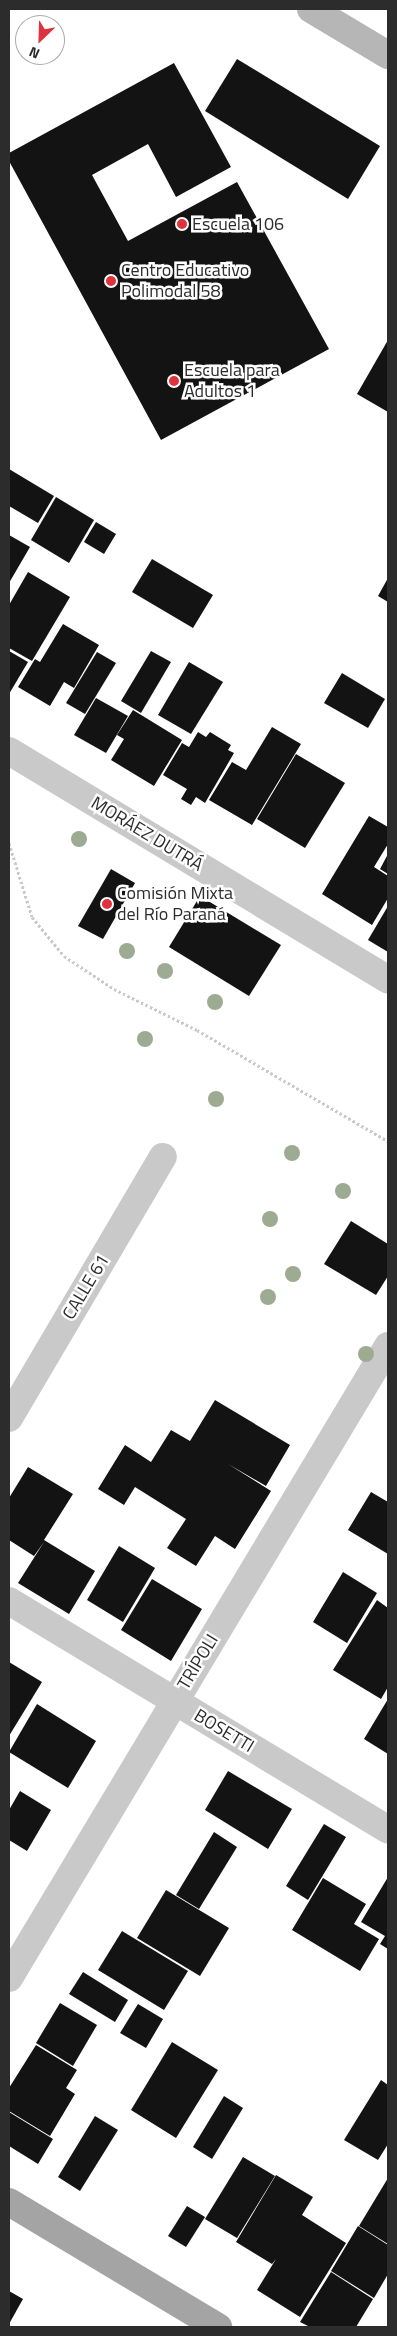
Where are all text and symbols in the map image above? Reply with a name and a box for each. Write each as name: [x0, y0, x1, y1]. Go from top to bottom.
north arrow: [15, 15, 65, 65]
text: N: [25, 42, 43, 65]
place label: Escuela 106: [192, 213, 284, 235]
marker: Escuela 106: [176, 218, 188, 230]
place label: Centro Educativo Polimodal 58: [121, 260, 249, 302]
marker: Centro Educativo Polimodal 58: [105, 275, 117, 287]
place label: Escuela para Adultos 1: [184, 360, 280, 402]
marker: Escuela para Adultos 1: [168, 375, 180, 387]
street label: MORÁEZ DUTRÁ: [87, 792, 207, 876]
place label: Comisión Mixta del Río Paraná: [117, 883, 233, 926]
marker: Comisión Mixta del Río Paraná: [101, 898, 113, 910]
street label: CALLE 61: [58, 1251, 114, 1323]
street label: TRÍPOLI: [173, 1630, 223, 1694]
street label: BOSETTI: [190, 1705, 258, 1757]

